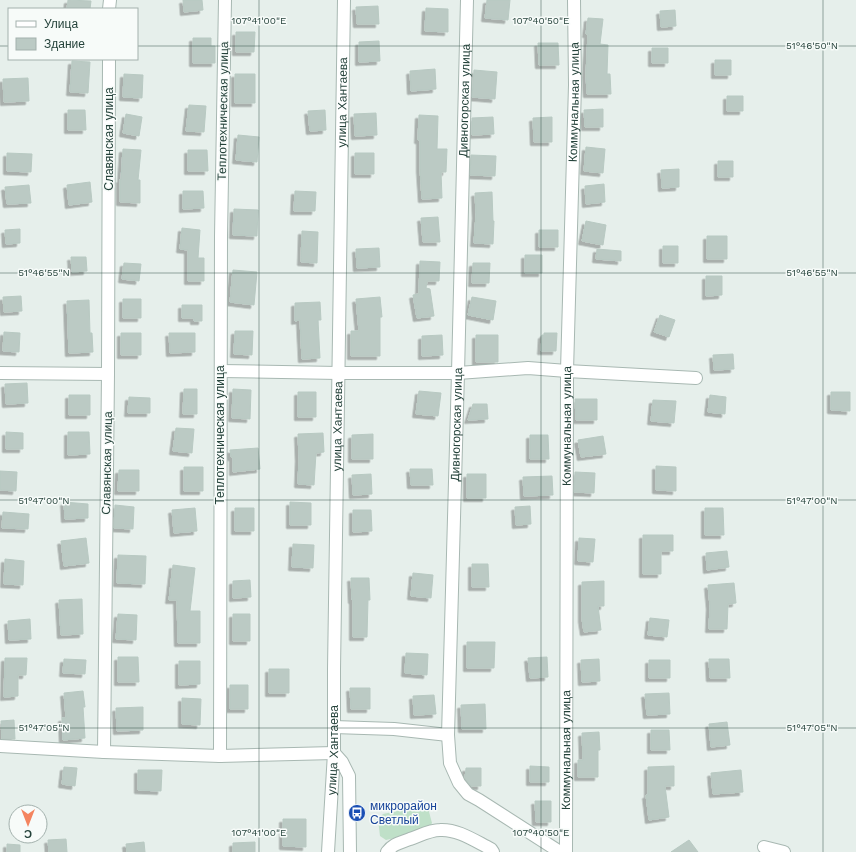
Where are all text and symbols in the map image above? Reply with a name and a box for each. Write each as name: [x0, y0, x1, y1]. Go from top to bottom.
legend: [8, 8, 138, 60]
text: 107°41'00"E: [232, 15, 286, 26]
text: 107°40'50"E: [513, 15, 570, 26]
text: Улица: [44, 17, 78, 31]
text: Здание: [44, 37, 85, 51]
text: 51°46'50"N: [786, 40, 838, 51]
street label: Теплотехническая улица: [215, 41, 231, 181]
street label: Коммунальная улица: [566, 42, 582, 162]
street label: Дивногорская улица: [456, 43, 473, 158]
street label: улица Хантаева: [335, 57, 350, 147]
street label: Славянская улица: [102, 87, 116, 191]
text: 51°46'55"N: [18, 267, 70, 278]
text: 51°46'55"N: [786, 267, 838, 278]
street label: Теплотехническая улица: [213, 365, 227, 505]
street label: Коммунальная улица: [560, 366, 574, 486]
street label: Дивногорская улица: [448, 367, 465, 482]
street label: улица Хантаева: [330, 381, 345, 471]
street label: Славянская улица: [99, 411, 115, 515]
text: 51°47'00"N: [18, 495, 70, 506]
text: 51°47'00"N: [786, 495, 838, 506]
street label: Коммунальная улица: [559, 690, 573, 810]
street label: улица Хантаева: [324, 705, 341, 796]
text: 51°47'05"N: [18, 722, 70, 733]
text: 51°47'05"N: [786, 722, 838, 733]
place label: микрорайон Светлый: [370, 799, 437, 827]
bus stop icon: микрорайон Светлый: [347, 803, 367, 823]
north arrow: [8, 804, 48, 844]
text: С: [24, 827, 32, 840]
text: 107°41'00"E: [232, 827, 286, 838]
text: 107°40'50"E: [513, 827, 570, 838]

